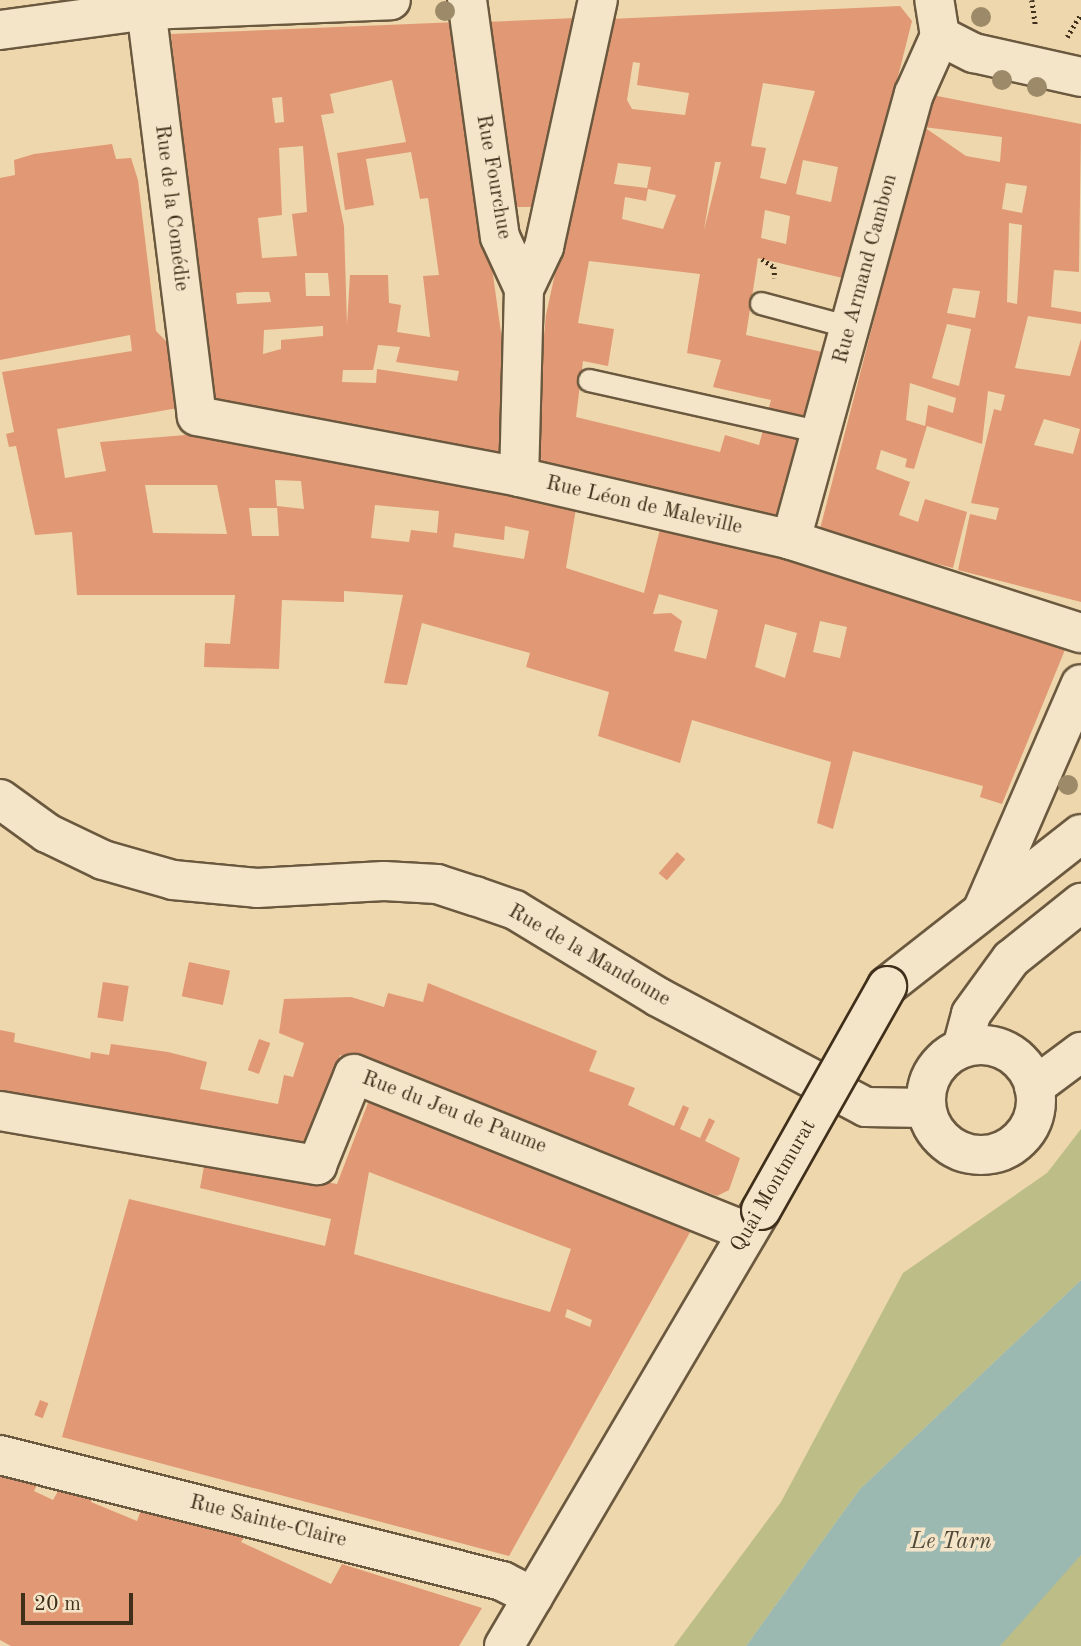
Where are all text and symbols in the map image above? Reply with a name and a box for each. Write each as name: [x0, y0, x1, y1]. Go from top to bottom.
street label: Rue Fourchue: [470, 113, 516, 241]
street label: Rue de la Comédie: [148, 123, 194, 293]
street label: Rue Armand Cambon: [829, 171, 903, 367]
street label: Rue Léon de Maleville: [543, 471, 745, 541]
street label: Rue de la Mandoune: [503, 899, 675, 1013]
street label: Rue du Jeu de Paume: [358, 1066, 550, 1160]
street label: Quai Montmurat: [726, 1115, 822, 1257]
street label: Rue Sainte-Claire: [187, 1490, 349, 1554]
water label: Le Tarn: [910, 1528, 992, 1556]
scale bar: [24, 1580, 136, 1624]
text: 20 m: [34, 1594, 81, 1615]

